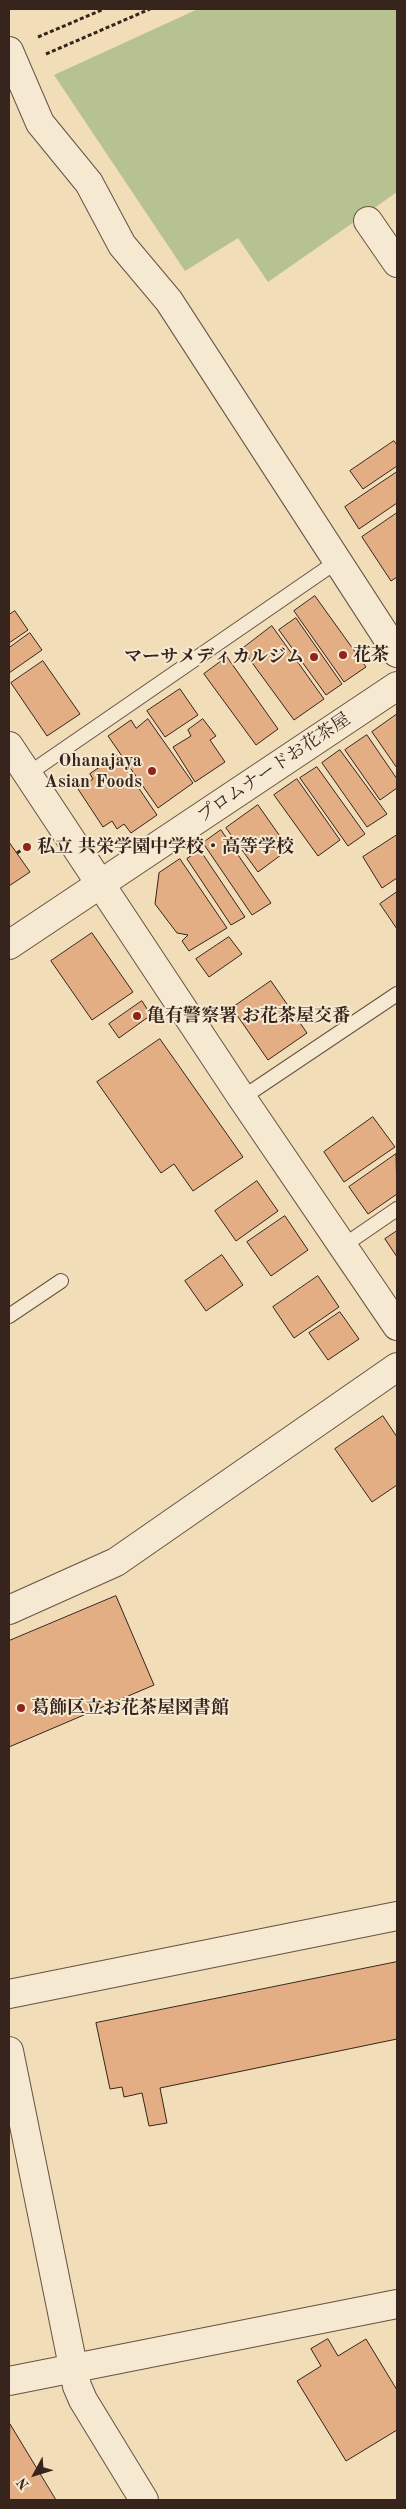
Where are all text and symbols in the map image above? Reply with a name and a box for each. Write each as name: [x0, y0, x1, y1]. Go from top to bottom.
place label: 花茶: [353, 644, 389, 666]
place label: マーサメディカルジム: [124, 646, 304, 668]
marker: 花茶: [337, 649, 349, 661]
marker: マーサメディカルジム: [308, 651, 320, 663]
street label: プロムナードお花茶屋: [193, 709, 355, 827]
place label: Ohanajaya Asian Foods: [44, 750, 142, 792]
marker: Ohanajaya Asian Foods: [146, 765, 158, 777]
place label: 私立 共栄学園中学校・高等学校: [37, 836, 294, 858]
marker: 私立 共栄学園中学校・高等学校: [21, 841, 33, 853]
place label: 亀有警察署 お花茶屋交番: [147, 1005, 350, 1027]
marker: 亀有警察署 お花茶屋交番: [131, 1010, 143, 1022]
place label: 葛飾区立お花茶屋図書館: [31, 1697, 229, 1719]
marker: 葛飾区立お花茶屋図書館: [15, 1702, 27, 1714]
north arrow: [10, 2449, 60, 2499]
text: N: [15, 2475, 32, 2492]

